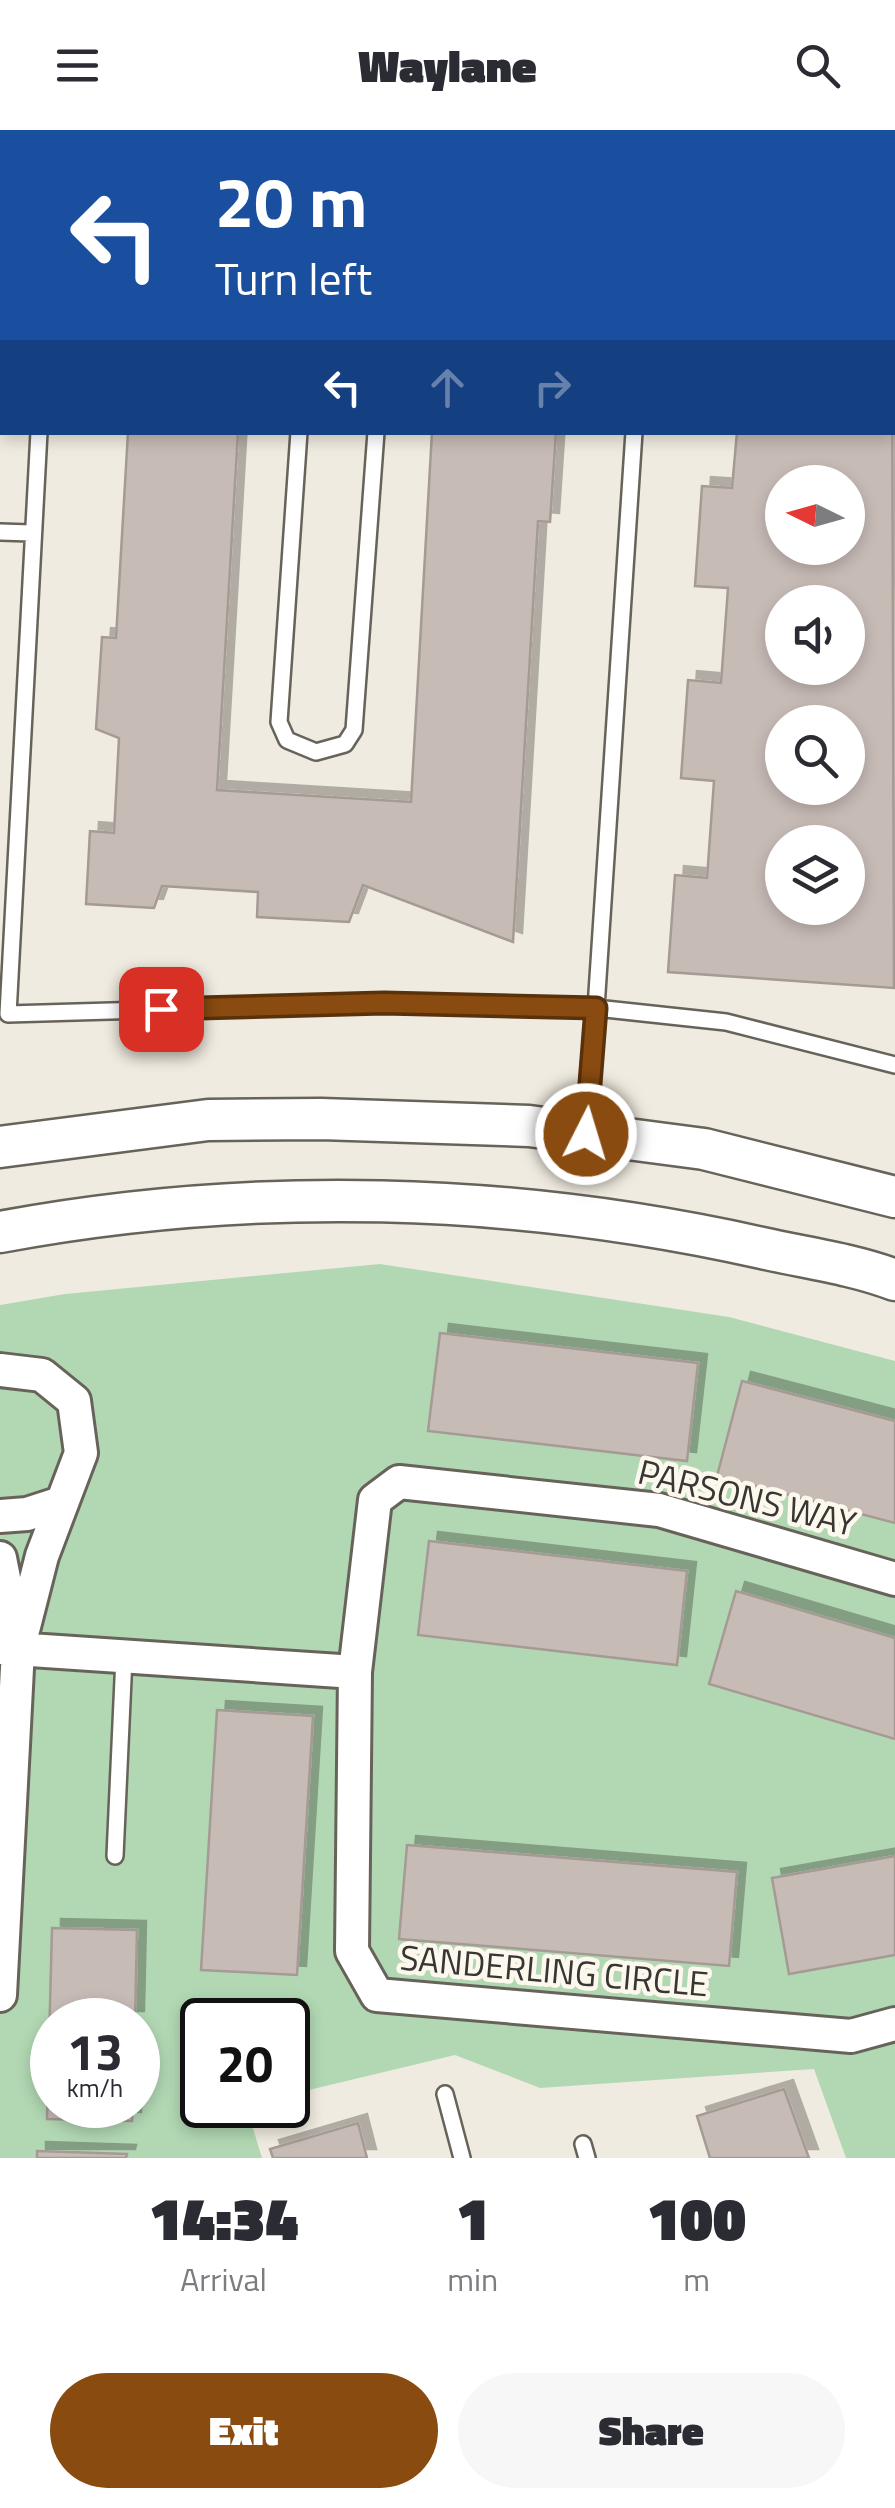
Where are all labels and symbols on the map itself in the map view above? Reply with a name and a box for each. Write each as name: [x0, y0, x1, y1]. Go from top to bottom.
north arrow: [765, 465, 865, 565]
pin: [119, 967, 204, 1052]
position arrow: [534, 1082, 638, 1186]
street label: PARSONS WAY: [633, 1444, 862, 1550]
street label: SANDERLING CIRCLE: [398, 1930, 711, 2010]
speed limit sign: 20: [180, 1998, 310, 2128]

